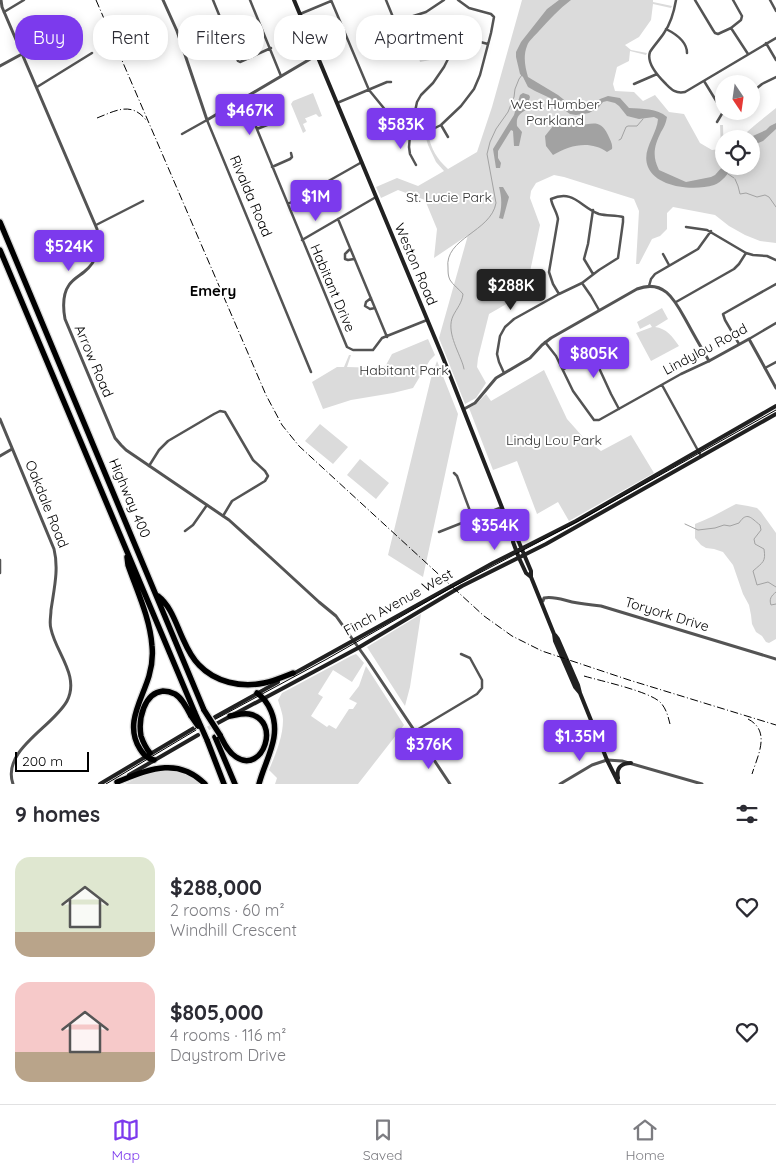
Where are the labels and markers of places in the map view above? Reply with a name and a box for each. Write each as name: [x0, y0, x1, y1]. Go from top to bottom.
pin: $467K: [215, 94, 285, 136]
pin: $583K: [366, 108, 436, 150]
pin: $1M: [292, 180, 340, 222]
pin: $524K: [34, 230, 104, 272]
pin: $288K: [476, 268, 546, 311]
pin: $805K: [559, 336, 629, 379]
pin: $354K: [460, 508, 530, 551]
pin: $1.35M: [539, 720, 621, 762]
pin: $376K: [394, 728, 464, 770]

